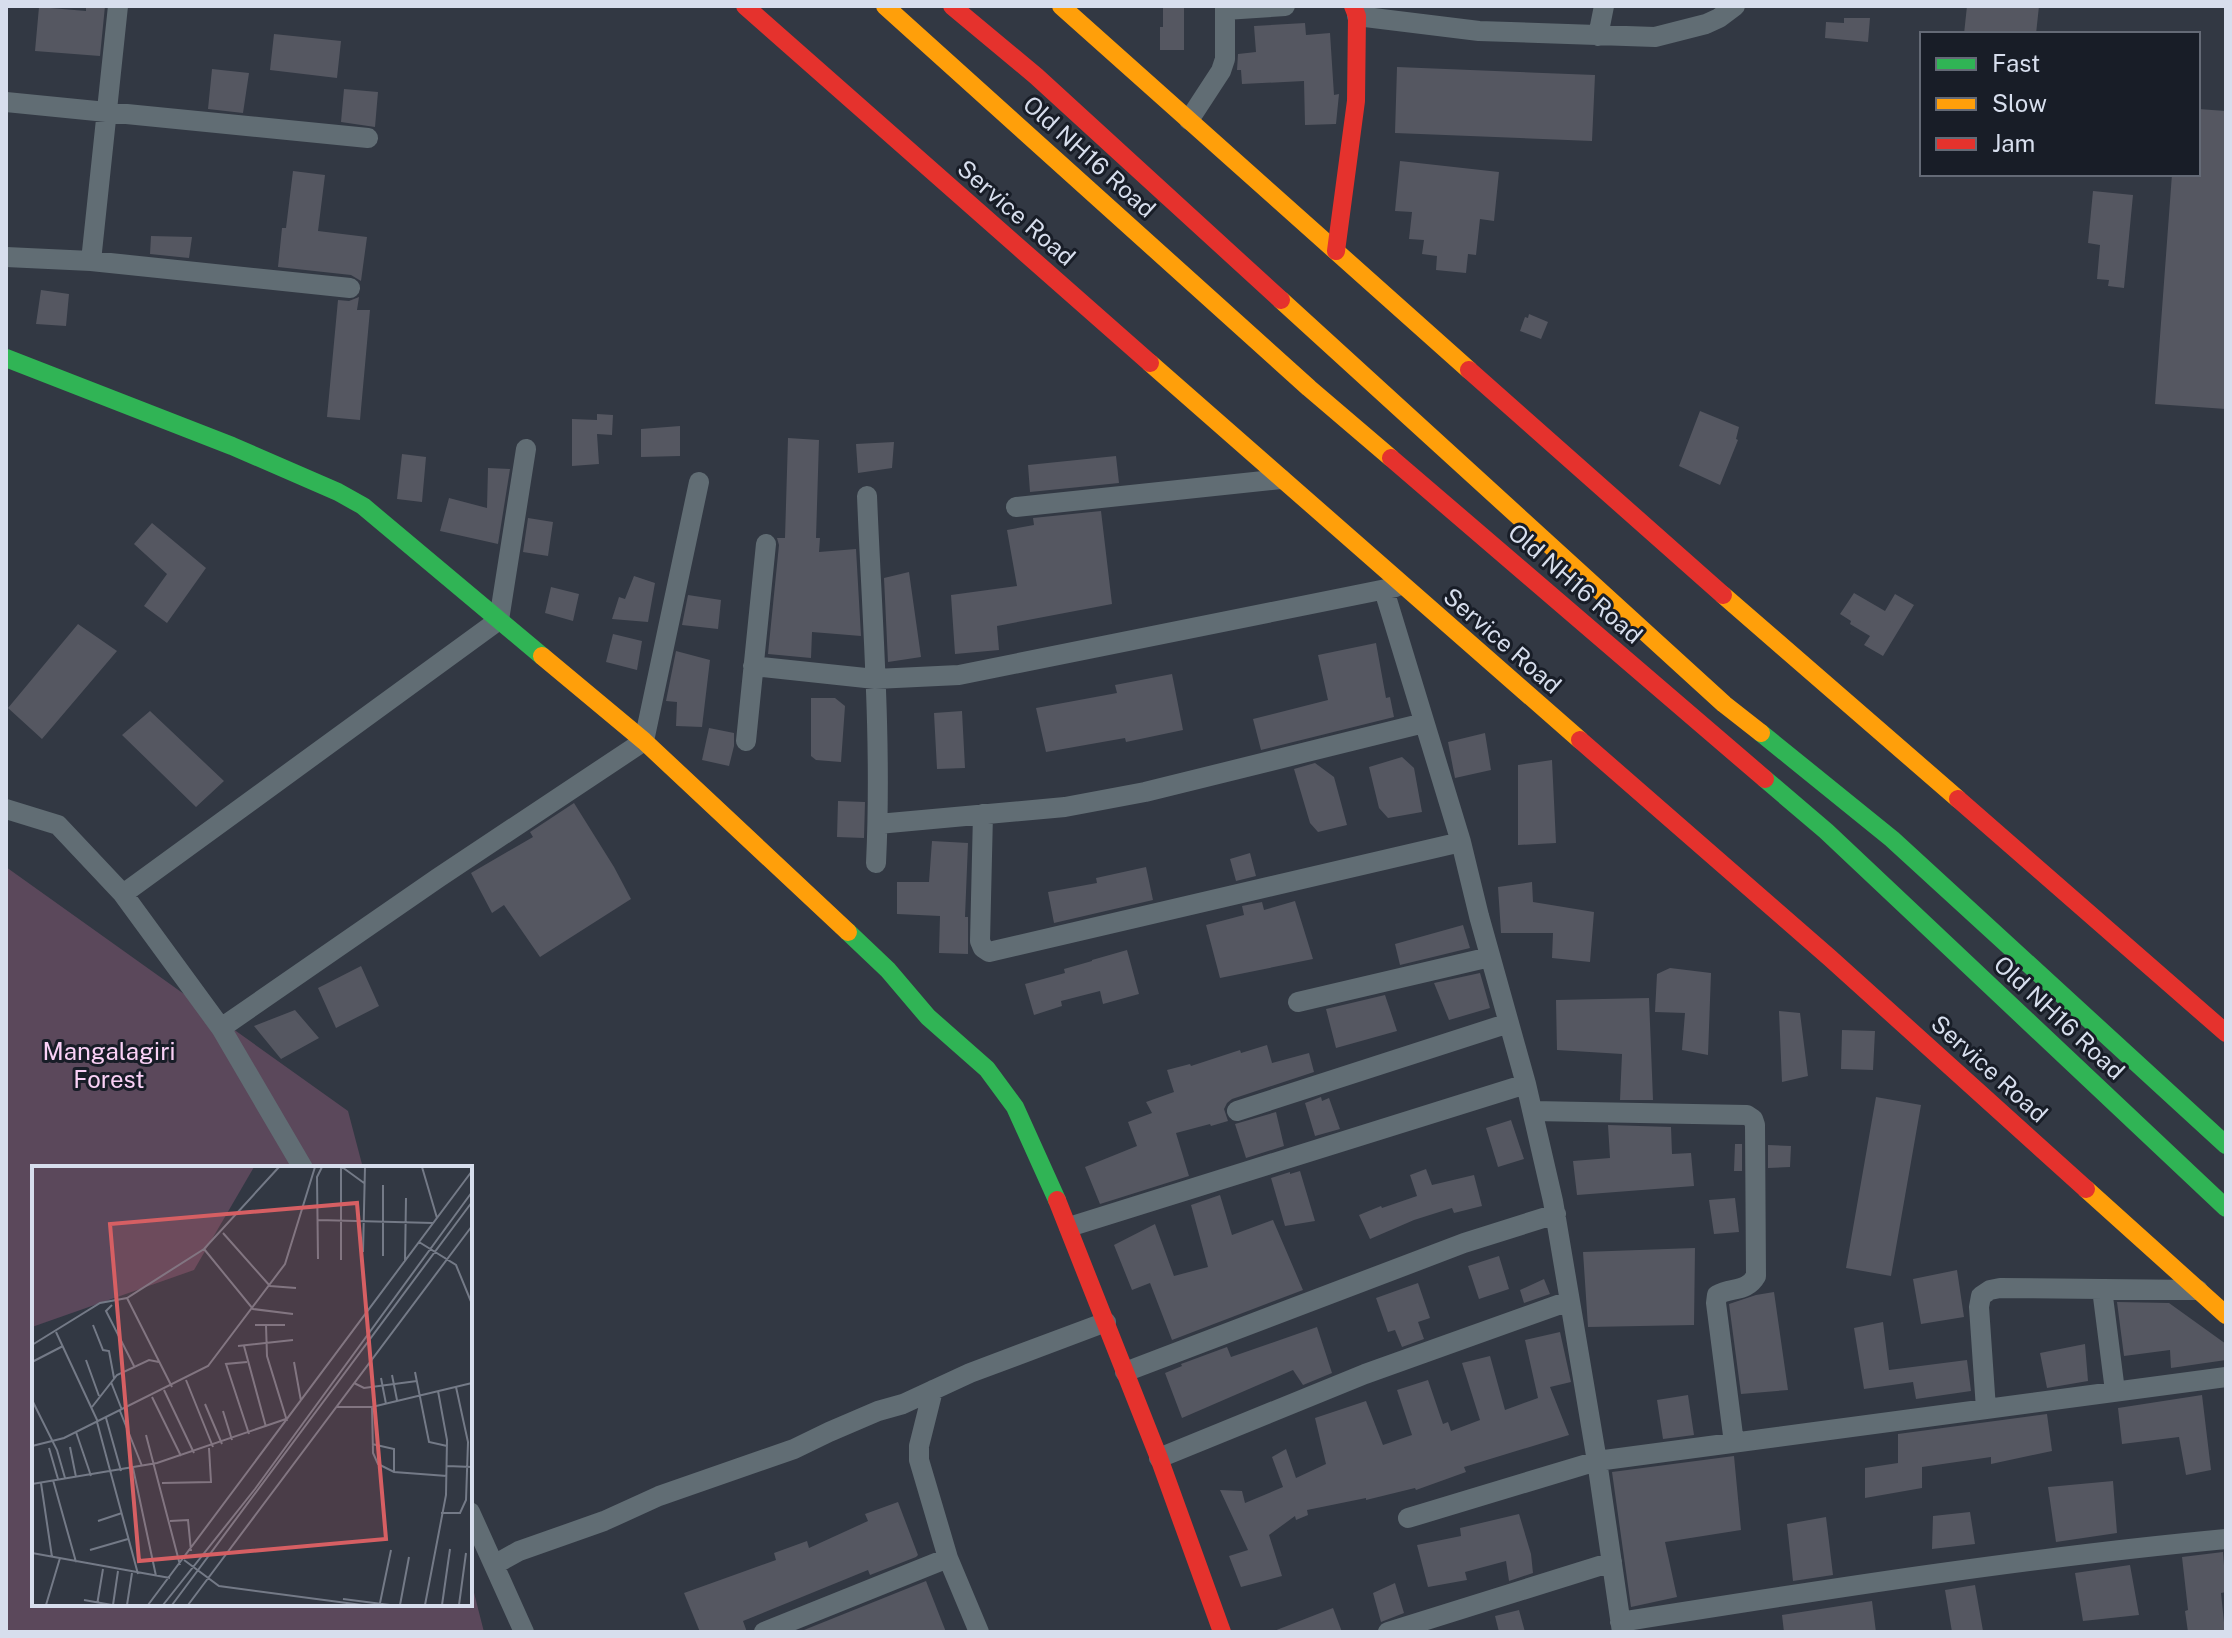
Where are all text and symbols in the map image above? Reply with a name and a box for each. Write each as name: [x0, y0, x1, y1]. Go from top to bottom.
legend: [1920, 32, 2200, 176]
text: Fast: [1992, 49, 2040, 77]
text: Slow: [1992, 89, 2047, 117]
street label: Old NH16 Road: [1018, 90, 1162, 223]
text: Jam: [1992, 129, 2035, 157]
street label: Service Road: [952, 154, 1081, 271]
street label: Old NH16 Road: [1503, 518, 1648, 649]
street label: Service Road: [1438, 582, 1567, 699]
street label: Old NH16 Road: [1989, 950, 2131, 1085]
street label: Service Road: [1926, 1009, 2053, 1128]
park label: Mangalagiri Forest: [43, 1037, 175, 1093]
inset map: [32, 1166, 472, 1606]

